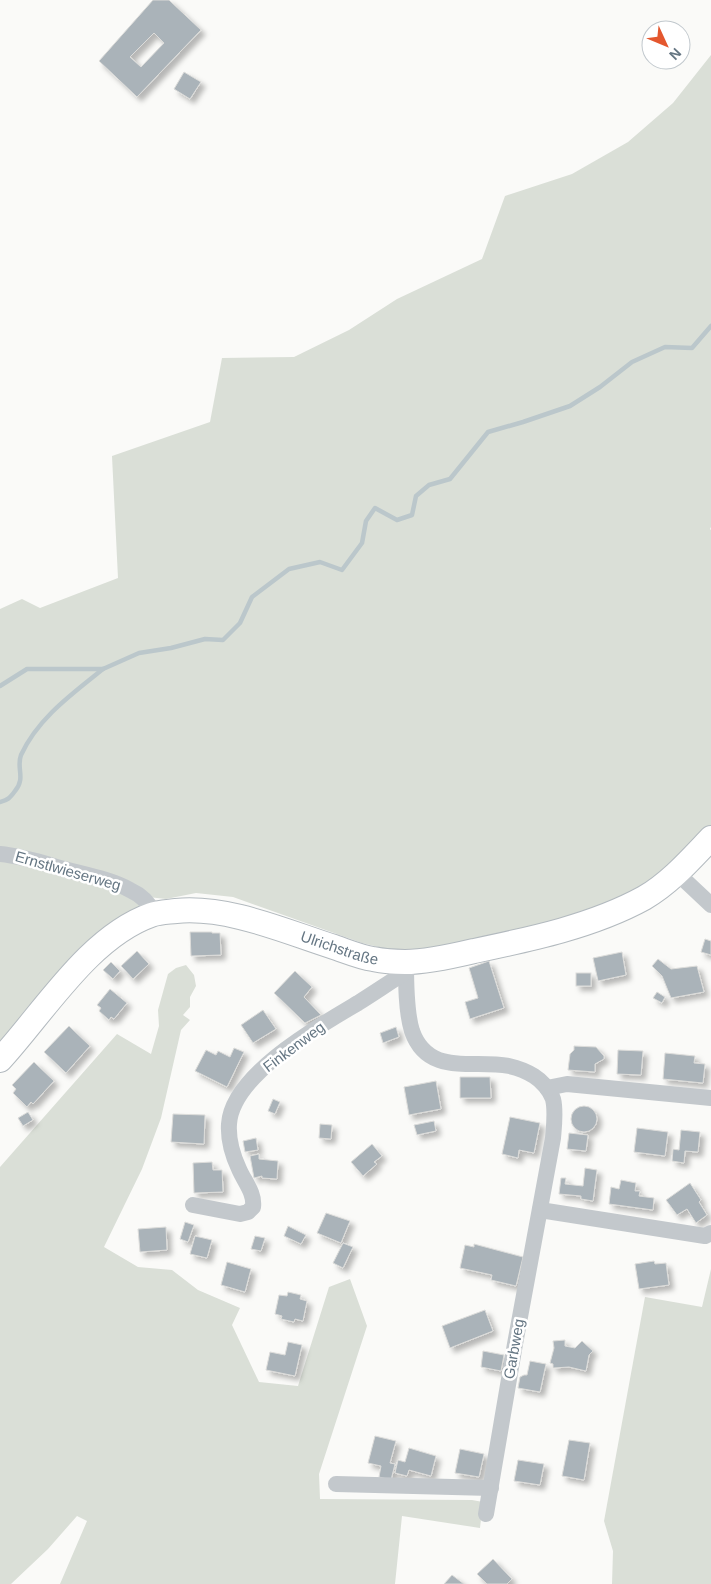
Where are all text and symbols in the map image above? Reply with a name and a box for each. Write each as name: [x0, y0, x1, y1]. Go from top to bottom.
north arrow: [641, 20, 691, 70]
text: N: [666, 45, 685, 63]
street label: Ernstlwieserweg: [13, 847, 123, 894]
street label: Ulrichstraße: [299, 927, 380, 968]
street label: Finkenweg: [260, 1018, 328, 1075]
street label: Garbweg: [500, 1317, 527, 1380]

